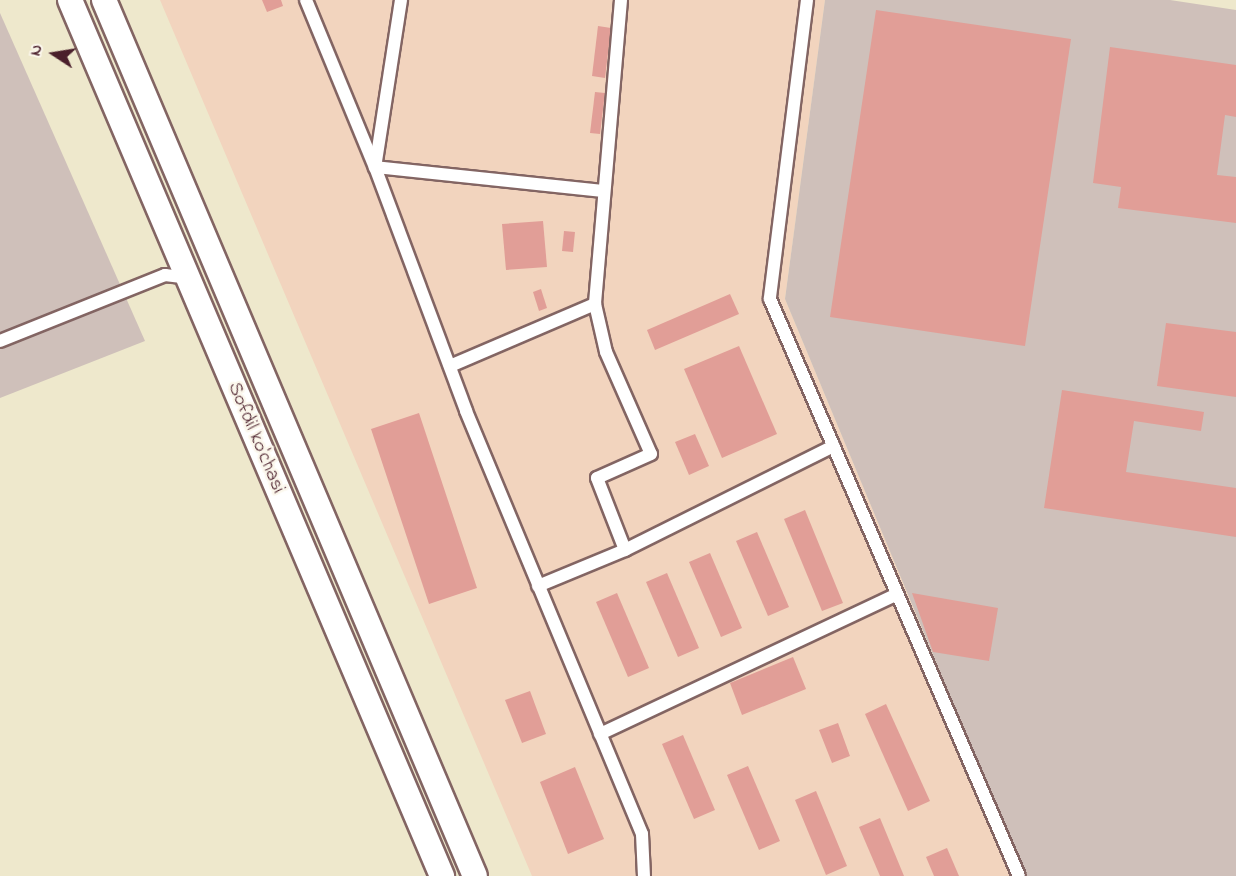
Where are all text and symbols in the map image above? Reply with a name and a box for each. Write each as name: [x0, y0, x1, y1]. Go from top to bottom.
north arrow: [24, 24, 84, 84]
text: N: [24, 42, 49, 58]
street label: Sofdil ko'chasi: [222, 379, 290, 497]

